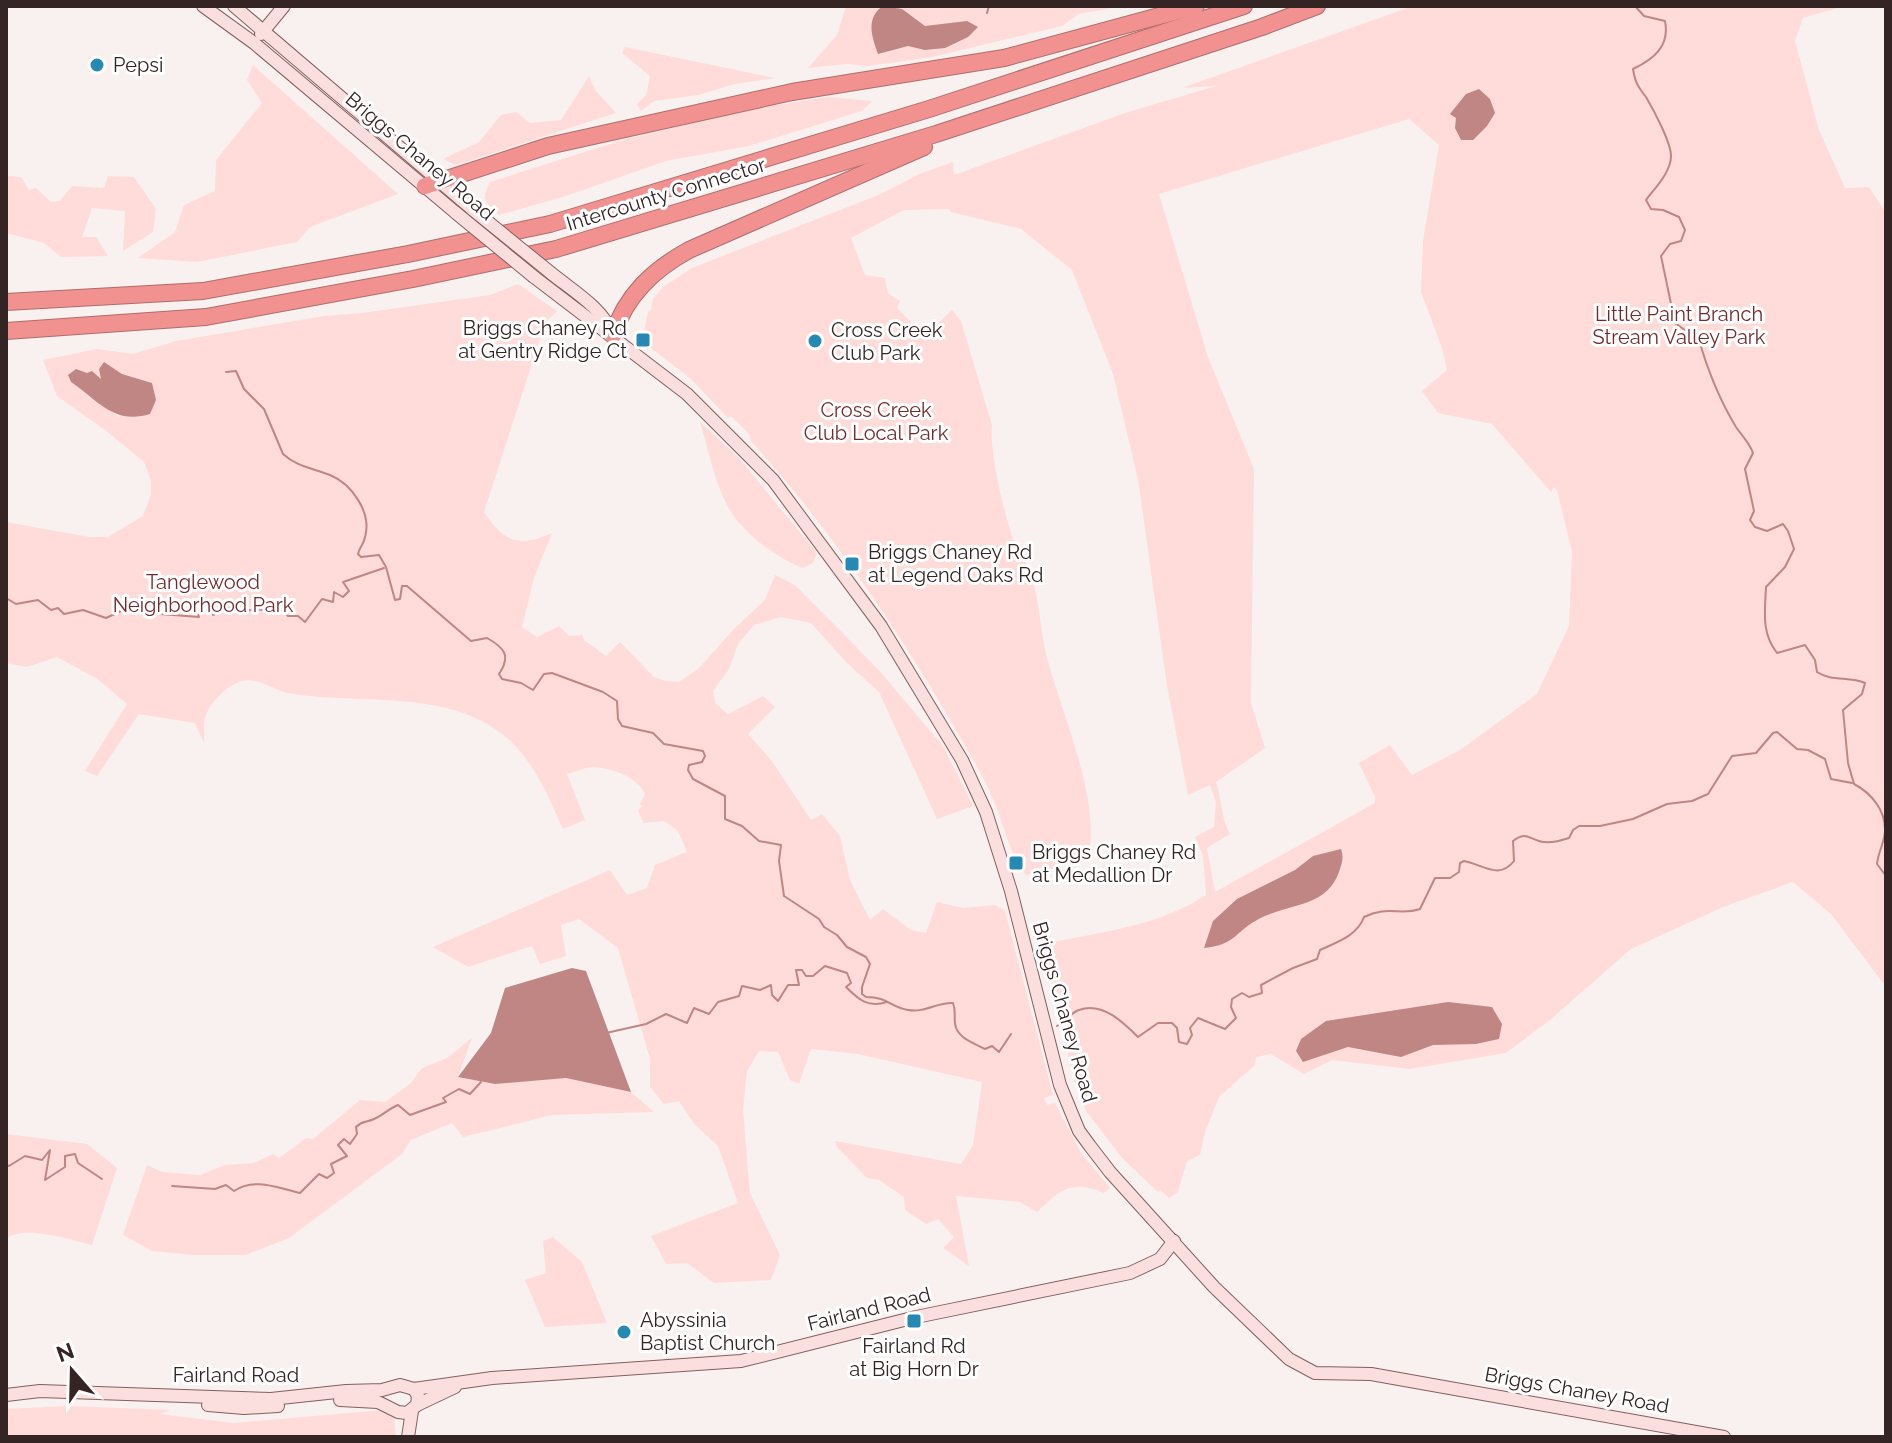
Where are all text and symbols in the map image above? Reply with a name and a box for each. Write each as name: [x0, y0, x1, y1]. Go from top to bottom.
place label: Pepsi: [113, 53, 163, 77]
marker: Pepsi: [88, 56, 106, 74]
street label: Briggs Chaney Road: [341, 87, 499, 225]
street label: Intercounty Connector: [564, 152, 768, 236]
park label: Little Paint Branch Stream Valley Park: [1593, 302, 1766, 349]
place label: Briggs Chaney Rd at Gentry Ridge Ct: [458, 316, 627, 363]
place label: Cross Creek Club Park: [831, 318, 943, 365]
marker: Briggs Chaney Rd at Gentry Ridge Ct: [634, 331, 652, 349]
marker: Cross Creek Club Park: [806, 332, 824, 350]
park label: Cross Creek Club Local Park: [804, 398, 949, 445]
place label: Briggs Chaney Rd at Legend Oaks Rd: [868, 540, 1044, 587]
marker: Briggs Chaney Rd at Legend Oaks Rd: [843, 555, 861, 573]
park label: Tanglewood Neighborhood Park: [113, 570, 294, 617]
place label: Briggs Chaney Rd at Medallion Dr: [1032, 840, 1196, 887]
marker: Briggs Chaney Rd at Medallion Dr: [1007, 854, 1025, 872]
street label: Briggs Chaney Road: [1028, 919, 1102, 1105]
street label: Fairland Road: [805, 1282, 933, 1336]
place label: Abyssinia Baptist Church: [640, 1308, 776, 1355]
marker: Fairland Rd at Big Horn Dr: [905, 1312, 923, 1330]
marker: Abyssinia Baptist Church: [615, 1323, 633, 1341]
north arrow: [32, 1331, 112, 1411]
place label: Fairland Rd at Big Horn Dr: [849, 1334, 979, 1381]
text: N: [53, 1337, 77, 1367]
street label: Briggs Chaney Road: [1483, 1362, 1671, 1418]
street label: Fairland Road: [173, 1363, 299, 1387]

